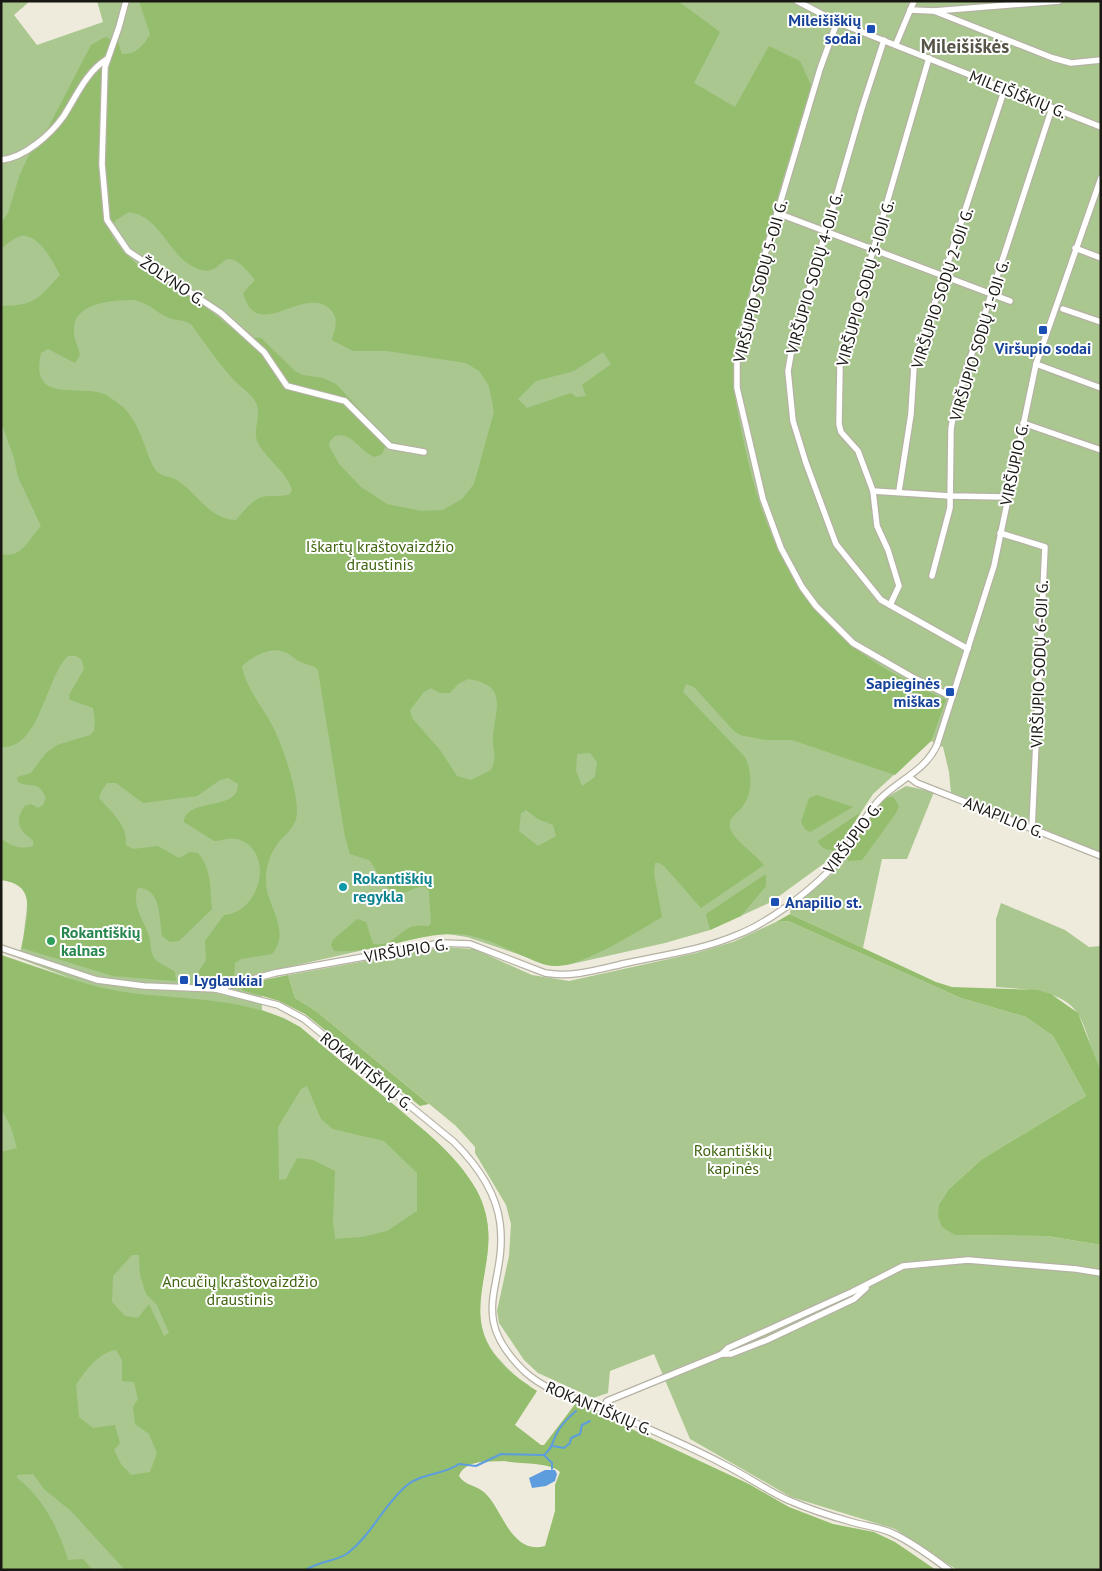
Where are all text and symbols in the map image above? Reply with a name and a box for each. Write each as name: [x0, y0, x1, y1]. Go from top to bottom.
place label: Mileišiškių sodai: [788, 10, 861, 48]
marker: Mileišiškių sodai: [865, 23, 877, 35]
district label: Mileišiškės: [921, 34, 1009, 58]
street label: MILEIŠIŠKIŲ G.: [967, 65, 1069, 123]
street label: VIRŠUPIO SODŲ 4-OJI G.: [781, 190, 847, 357]
street label: VIRŠUPIO SODŲ 5-OJI G.: [728, 197, 791, 366]
street label: VIRŠUPIO SODŲ 3-IOJI G.: [831, 197, 898, 370]
street label: VIRŠUPIO SODŲ 2-OJI G.: [906, 205, 977, 372]
street label: ŽOLYNO G.: [137, 252, 209, 310]
street label: VIRŠUPIO SODŲ 1-OJI G.: [945, 257, 1013, 424]
marker: Viršupio sodai: [1037, 324, 1049, 336]
place label: Viršupio sodai: [994, 338, 1091, 358]
street label: VIRŠUPIO G.: [995, 421, 1033, 508]
park label: Iškartų kraštovaizdžio draustinis: [306, 536, 454, 574]
street label: VIRŠUPIO SODŲ 6-OJI G.: [1026, 580, 1052, 749]
place label: Sapieginės miškas: [866, 673, 940, 711]
marker: Sapieginės miškas: [944, 686, 956, 698]
street label: ANAPILIO G.: [961, 792, 1047, 842]
street label: VIRŠUPIO G.: [818, 798, 885, 878]
place label: Rokantiškių regykla: [353, 868, 433, 906]
marker: Rokantiškių regykla: [337, 881, 349, 893]
place label: Anapilio st.: [785, 892, 862, 912]
marker: Anapilio st.: [769, 896, 781, 908]
place label: Rokantiškių kalnas: [61, 922, 141, 960]
street label: VIRŠUPIO G.: [362, 934, 449, 967]
marker: Rokantiškių kalnas: [45, 935, 57, 947]
place label: Lyglaukiai: [194, 970, 263, 990]
marker: Lyglaukiai: [178, 974, 190, 986]
street label: ROKANTIŠKIŲ G.: [317, 1027, 417, 1115]
park label: Rokantiškių kapinės: [694, 1140, 772, 1178]
park label: Ancučių kraštovaizdžio draustinis: [162, 1271, 318, 1309]
street label: ROKANTIŠKIŲ G.: [543, 1377, 655, 1439]

